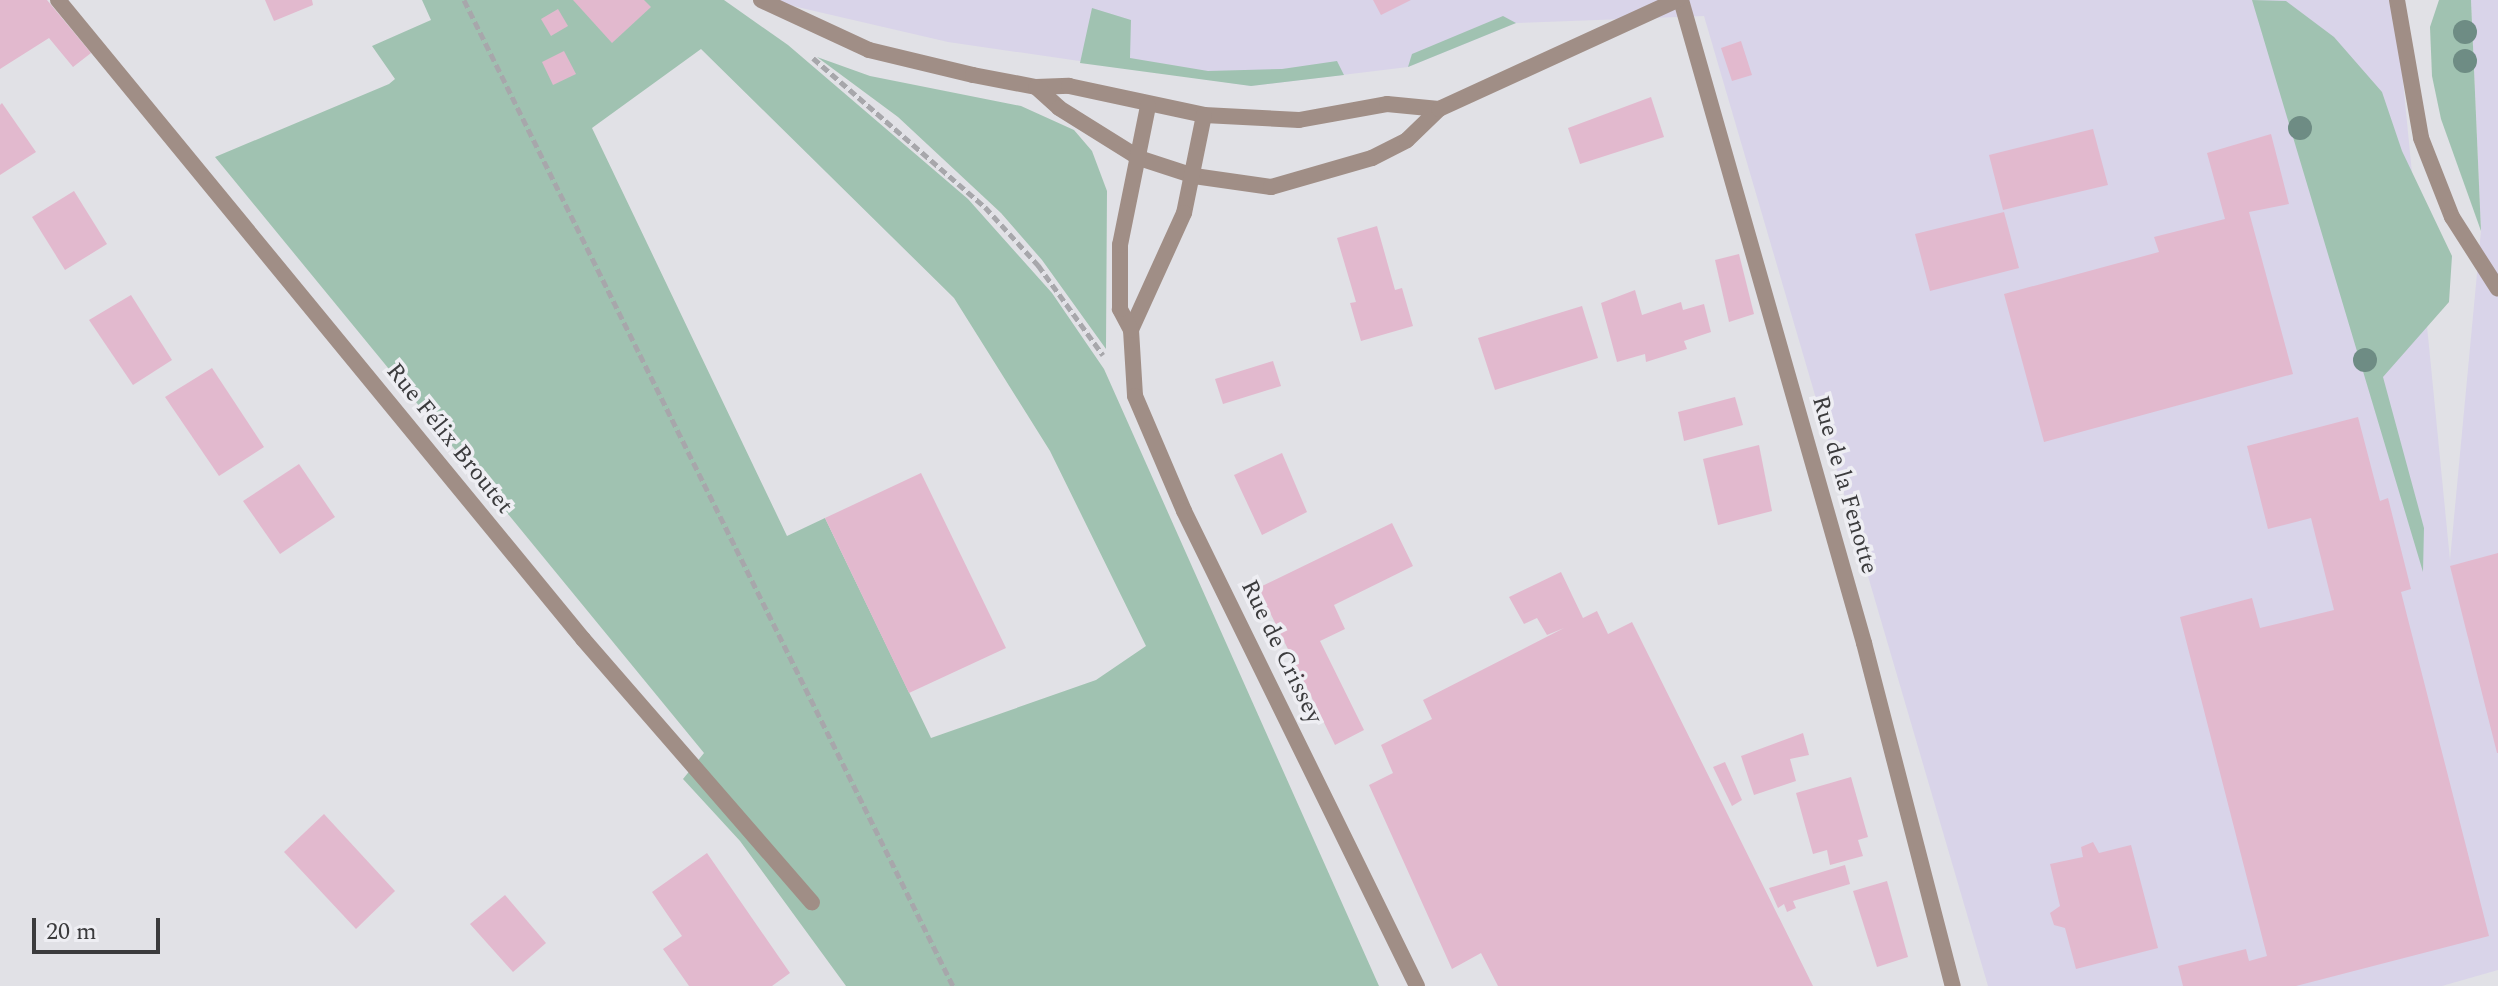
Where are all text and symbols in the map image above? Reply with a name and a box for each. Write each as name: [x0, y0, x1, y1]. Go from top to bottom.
street label: Rue Félix Broutet: [379, 358, 519, 520]
street label: Rue de la Fenotte: [1805, 393, 1883, 577]
street label: Rue de Crissey: [1234, 576, 1328, 728]
scale bar: [36, 902, 164, 952]
text: 20 m: [46, 914, 97, 950]

